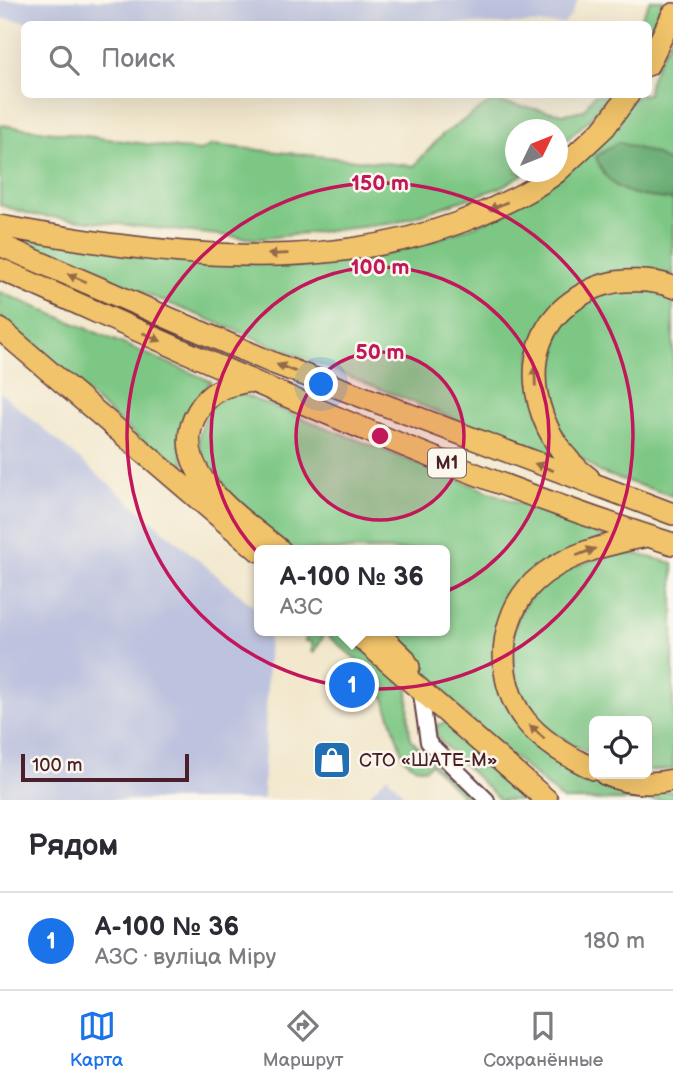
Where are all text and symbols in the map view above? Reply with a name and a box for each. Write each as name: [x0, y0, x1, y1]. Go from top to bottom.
search box: [21, 21, 652, 98]
icon: search: [45, 41, 83, 79]
text: Поиск: [101, 44, 175, 75]
north arrow: [505, 119, 568, 182]
text: 150 m: [351, 171, 409, 196]
one-way arrow: [488, 200, 508, 212]
one-way arrow: [267, 248, 289, 260]
text: 100 m: [351, 255, 409, 280]
one-way arrow: [66, 272, 87, 283]
one-way arrow: [142, 331, 162, 343]
text: 50 m: [356, 340, 404, 365]
one-way arrow: [275, 362, 296, 373]
one-way arrow: [530, 365, 541, 387]
your location: [304, 367, 338, 401]
centre of rings: [368, 424, 392, 448]
road number: М1: [428, 448, 466, 477]
one-way arrow: [533, 461, 554, 472]
popup: [254, 545, 450, 636]
one-way arrow: [576, 547, 597, 558]
text: А-100 № 36: [280, 562, 424, 593]
text: АЗС: [280, 593, 323, 621]
pin: 1: [329, 659, 375, 711]
map controls: [589, 716, 652, 779]
button: locate: [589, 716, 652, 779]
one-way arrow: [529, 723, 546, 740]
shop icon: СТО «ШАТЕ-М»: [311, 739, 353, 781]
place label: СТО «ШАТЕ-М»: [359, 749, 498, 772]
scale bar: [21, 751, 189, 783]
text: 100 m: [32, 754, 83, 777]
text: Рядом: [28, 828, 118, 864]
text: А-100 № 36: [95, 912, 239, 943]
text: 1: [46, 927, 56, 955]
text: 180 m: [584, 927, 645, 955]
text: АЗС · вуліца Міру: [95, 943, 276, 971]
tab: Карта: [70, 1007, 123, 1072]
tab: Маршрут: [263, 1007, 344, 1072]
tab: Сохранённые: [483, 1007, 603, 1072]

